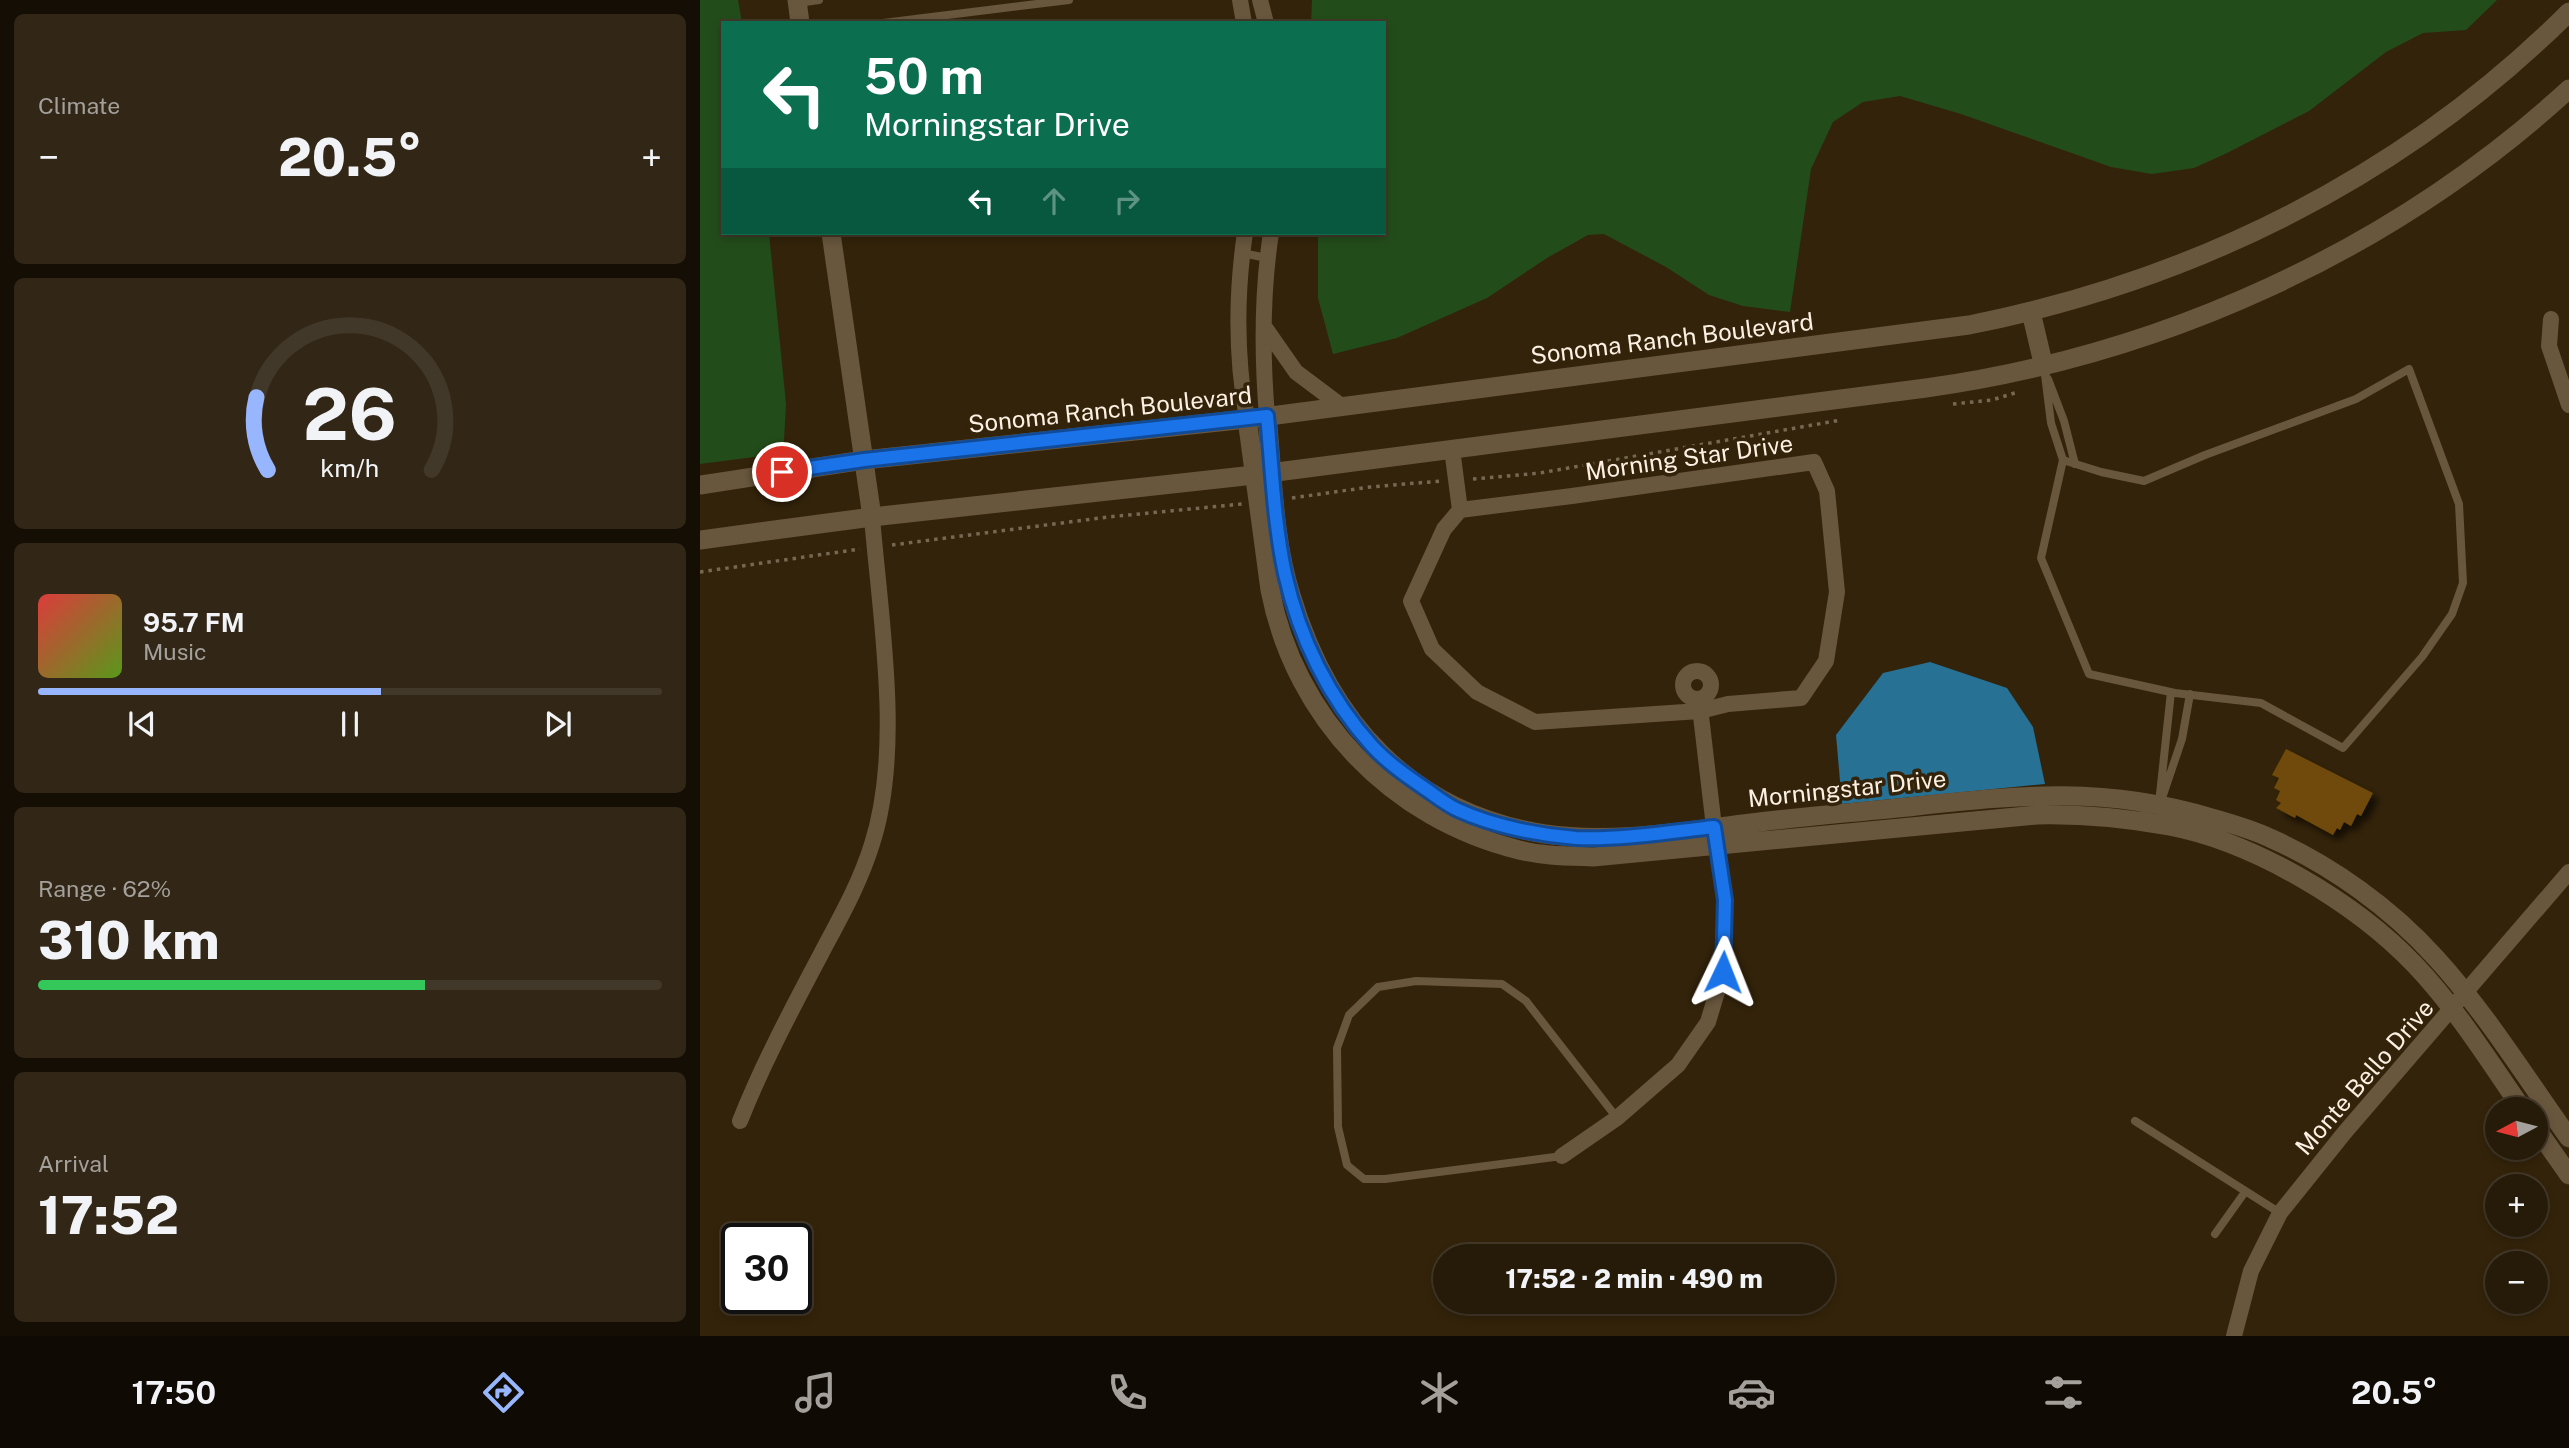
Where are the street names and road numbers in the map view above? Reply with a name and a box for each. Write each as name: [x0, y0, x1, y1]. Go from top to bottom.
street label: Sonoma Ranch Boulevard: [1529, 307, 1815, 369]
street label: Sonoma Ranch Boulevard: [967, 380, 1253, 438]
street label: Morning Star Drive: [1583, 429, 1795, 485]
street label: Morningstar Drive: [1746, 764, 1948, 812]
street label: Monte Bello Drive: [2289, 994, 2439, 1160]

